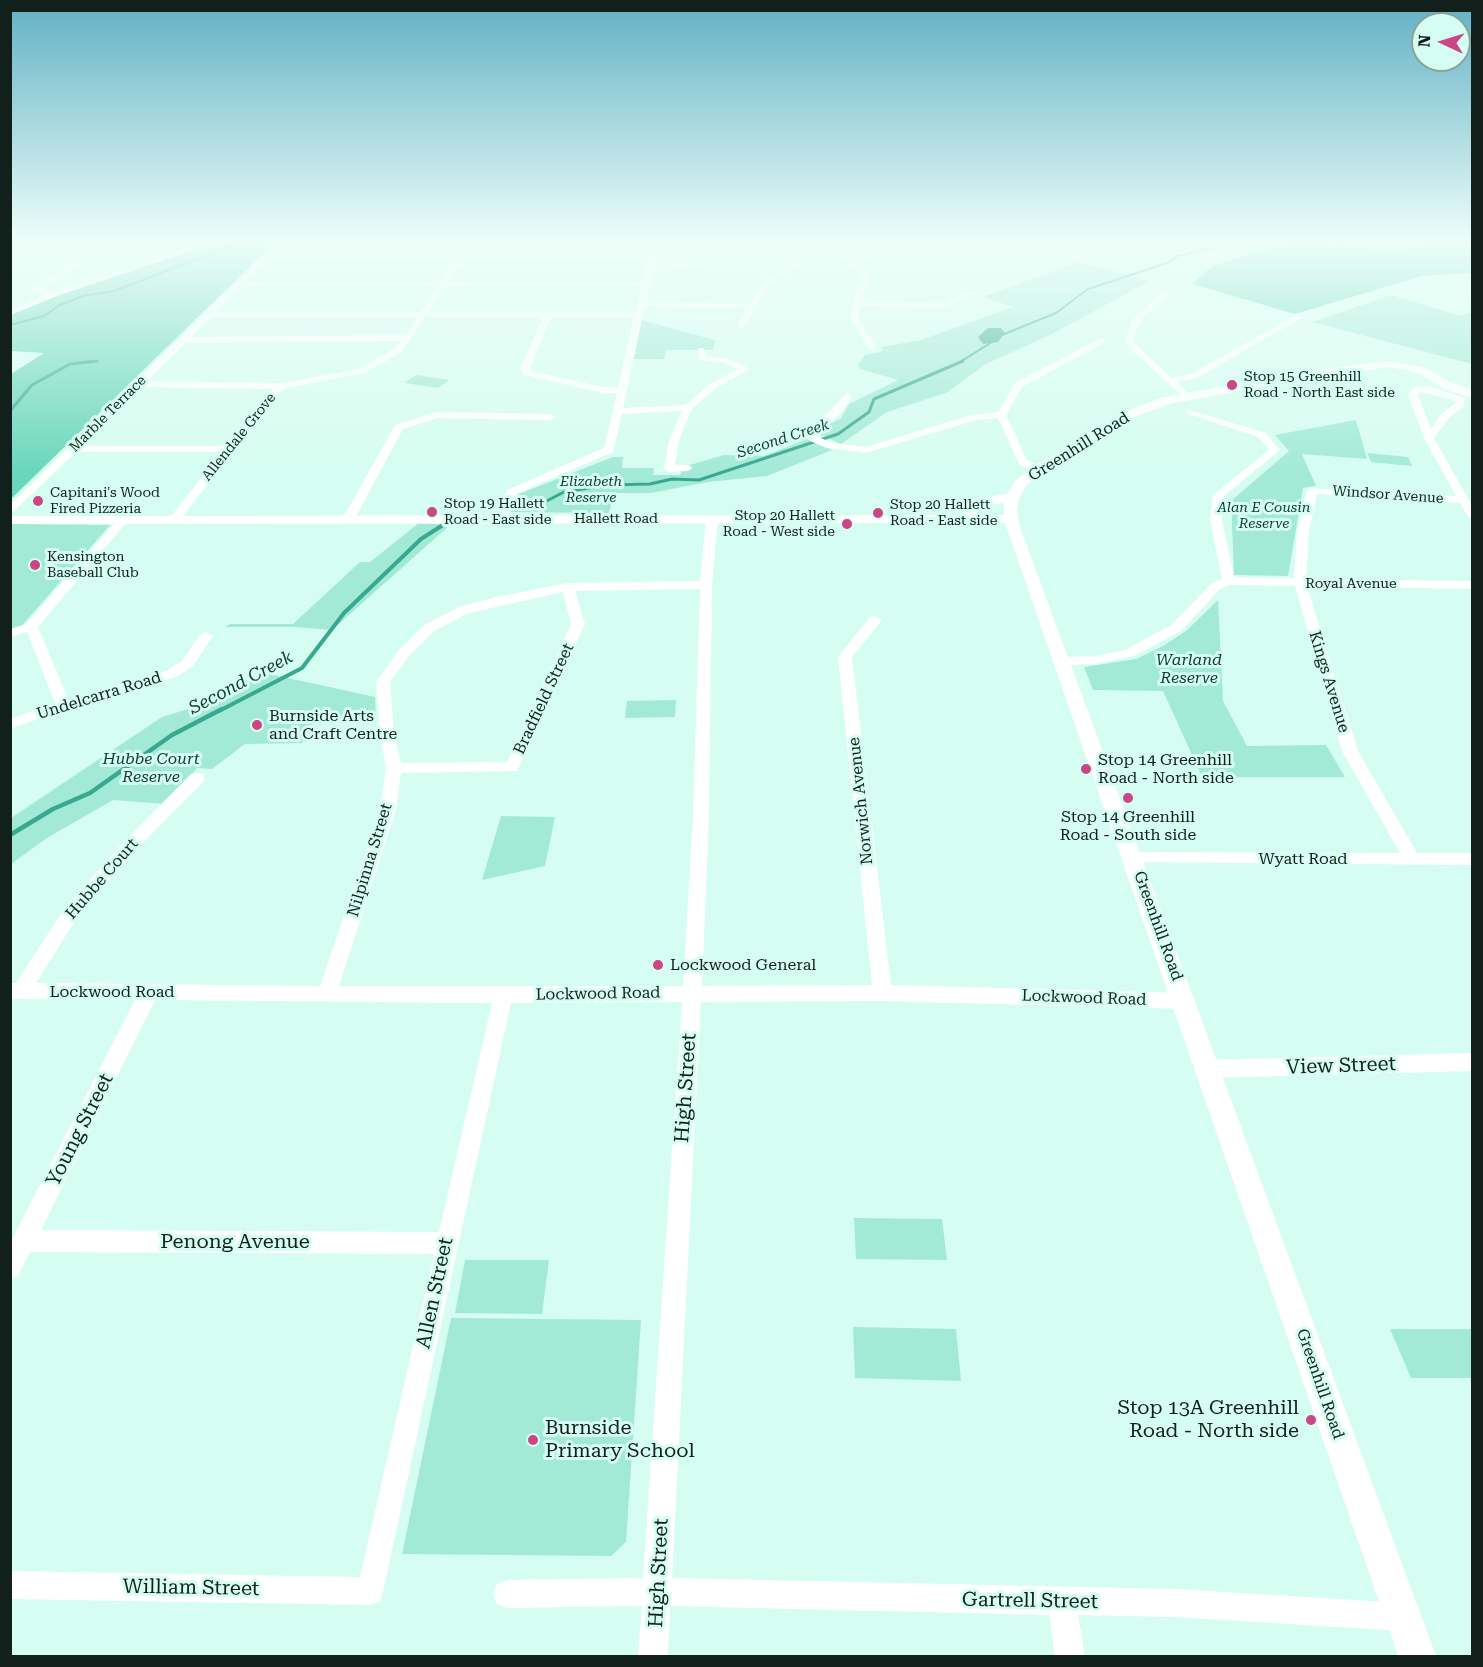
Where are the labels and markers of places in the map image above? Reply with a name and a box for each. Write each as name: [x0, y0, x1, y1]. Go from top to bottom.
place label: Stop 15 Greenhill Road - North East side: [1244, 369, 1395, 402]
marker: Stop 15 Greenhill Road - North East side: [1225, 378, 1239, 392]
place label: Capitani's Wood Fired Pizzeria: [50, 485, 160, 518]
marker: Capitani's Wood Fired Pizzeria: [31, 494, 45, 508]
place label: Stop 19 Hallett Road - East side: [444, 496, 551, 528]
place label: Stop 20 Hallett Road - East side: [890, 497, 997, 530]
marker: Stop 19 Hallett Road - East side: [425, 505, 439, 519]
marker: Stop 20 Hallett Road - East side: [871, 506, 885, 520]
place label: Stop 20 Hallett Road - West side: [723, 508, 835, 540]
marker: Stop 20 Hallett Road - West side: [840, 517, 854, 531]
place label: Kensington Baseball Club: [47, 549, 139, 582]
marker: Kensington Baseball Club: [28, 558, 42, 572]
place label: Burnside Arts and Craft Centre: [269, 706, 397, 744]
marker: Burnside Arts and Craft Centre: [250, 718, 264, 732]
place label: Stop 14 Greenhill Road - North side: [1098, 750, 1234, 788]
marker: Stop 14 Greenhill Road - North side: [1079, 762, 1093, 776]
marker: Stop 14 Greenhill Road - South side: [1121, 791, 1135, 805]
place label: Stop 14 Greenhill Road - South side: [1060, 807, 1196, 845]
place label: Lockwood General: [670, 955, 816, 975]
marker: Lockwood General: [651, 958, 665, 972]
place label: Stop 13A Greenhill Road - North side: [1118, 1396, 1299, 1443]
marker: Stop 13A Greenhill Road - North side: [1304, 1413, 1318, 1427]
place label: Burnside Primary School: [545, 1416, 695, 1463]
marker: Burnside Primary School: [526, 1433, 540, 1447]

